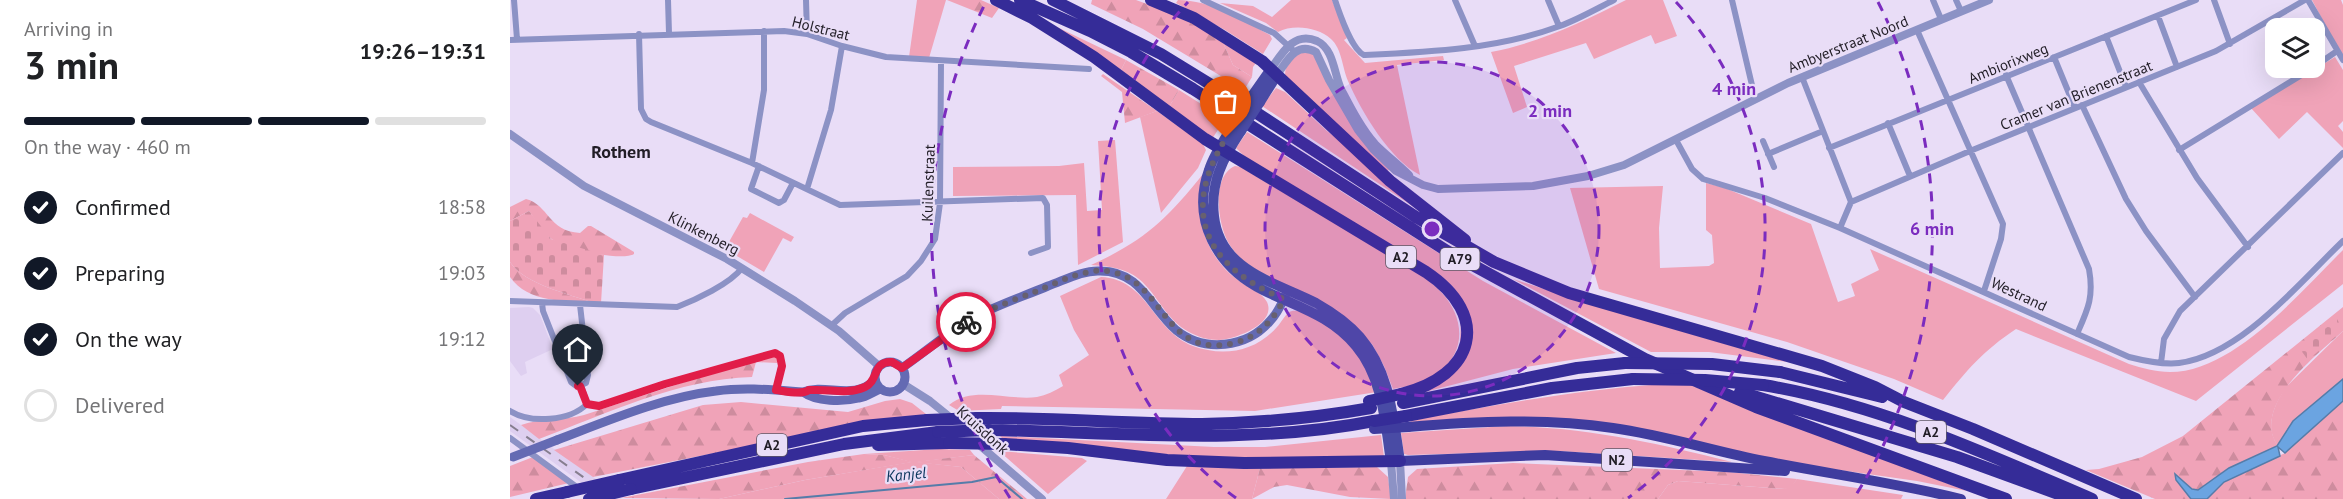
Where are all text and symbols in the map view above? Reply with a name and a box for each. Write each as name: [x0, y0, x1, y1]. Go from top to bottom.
street label: Ambyerstraat Noord: [1785, 11, 1911, 77]
street label: Holstraat: [790, 12, 852, 44]
text: Arriving in: [24, 16, 113, 42]
map controls: [2265, 18, 2325, 78]
button: layers: [2265, 18, 2325, 78]
text: 19:26–19:31: [360, 37, 486, 65]
street label: Ambiorixweg: [1965, 38, 2051, 88]
text: 3 min: [24, 39, 119, 90]
street label: Cramer van Brienenstraat: [1997, 56, 2155, 134]
pin: [1200, 76, 1251, 138]
text: 4 min: [1712, 77, 1756, 100]
icon: bag: [1209, 85, 1242, 118]
text: 2 min: [1528, 99, 1572, 122]
text: On the way · 460 m: [24, 134, 191, 160]
district label: Rothem: [591, 140, 651, 163]
street label: Kuilenstraat: [917, 144, 939, 222]
icon: check: [24, 191, 57, 224]
text: Confirmed: [75, 193, 171, 221]
text: 18:58: [438, 194, 486, 220]
street label: Klinkenberg: [665, 207, 743, 259]
text: 6 min: [1910, 217, 1954, 240]
centre of rings: [1422, 219, 1442, 239]
road number: A2: [1386, 246, 1416, 268]
road number: A79: [1440, 248, 1480, 270]
icon: check: [24, 257, 57, 290]
text: Preparing: [75, 259, 165, 287]
text: 19:03: [438, 260, 486, 286]
street label: Westrand: [1988, 273, 2050, 315]
courier: [936, 292, 996, 352]
icon: bike: [950, 306, 983, 339]
icon: check: [24, 323, 57, 356]
pin: [552, 324, 603, 386]
text: On the way: [75, 325, 182, 353]
text: 19:12: [438, 326, 486, 352]
icon: home: [561, 333, 594, 366]
text: Delivered: [75, 391, 165, 419]
street label: Kruisdonk: [953, 402, 1014, 459]
road number: A2: [1916, 421, 1946, 443]
road number: A2: [757, 434, 787, 456]
road number: N2: [1602, 449, 1632, 471]
water label: Kanjel: [885, 462, 928, 486]

